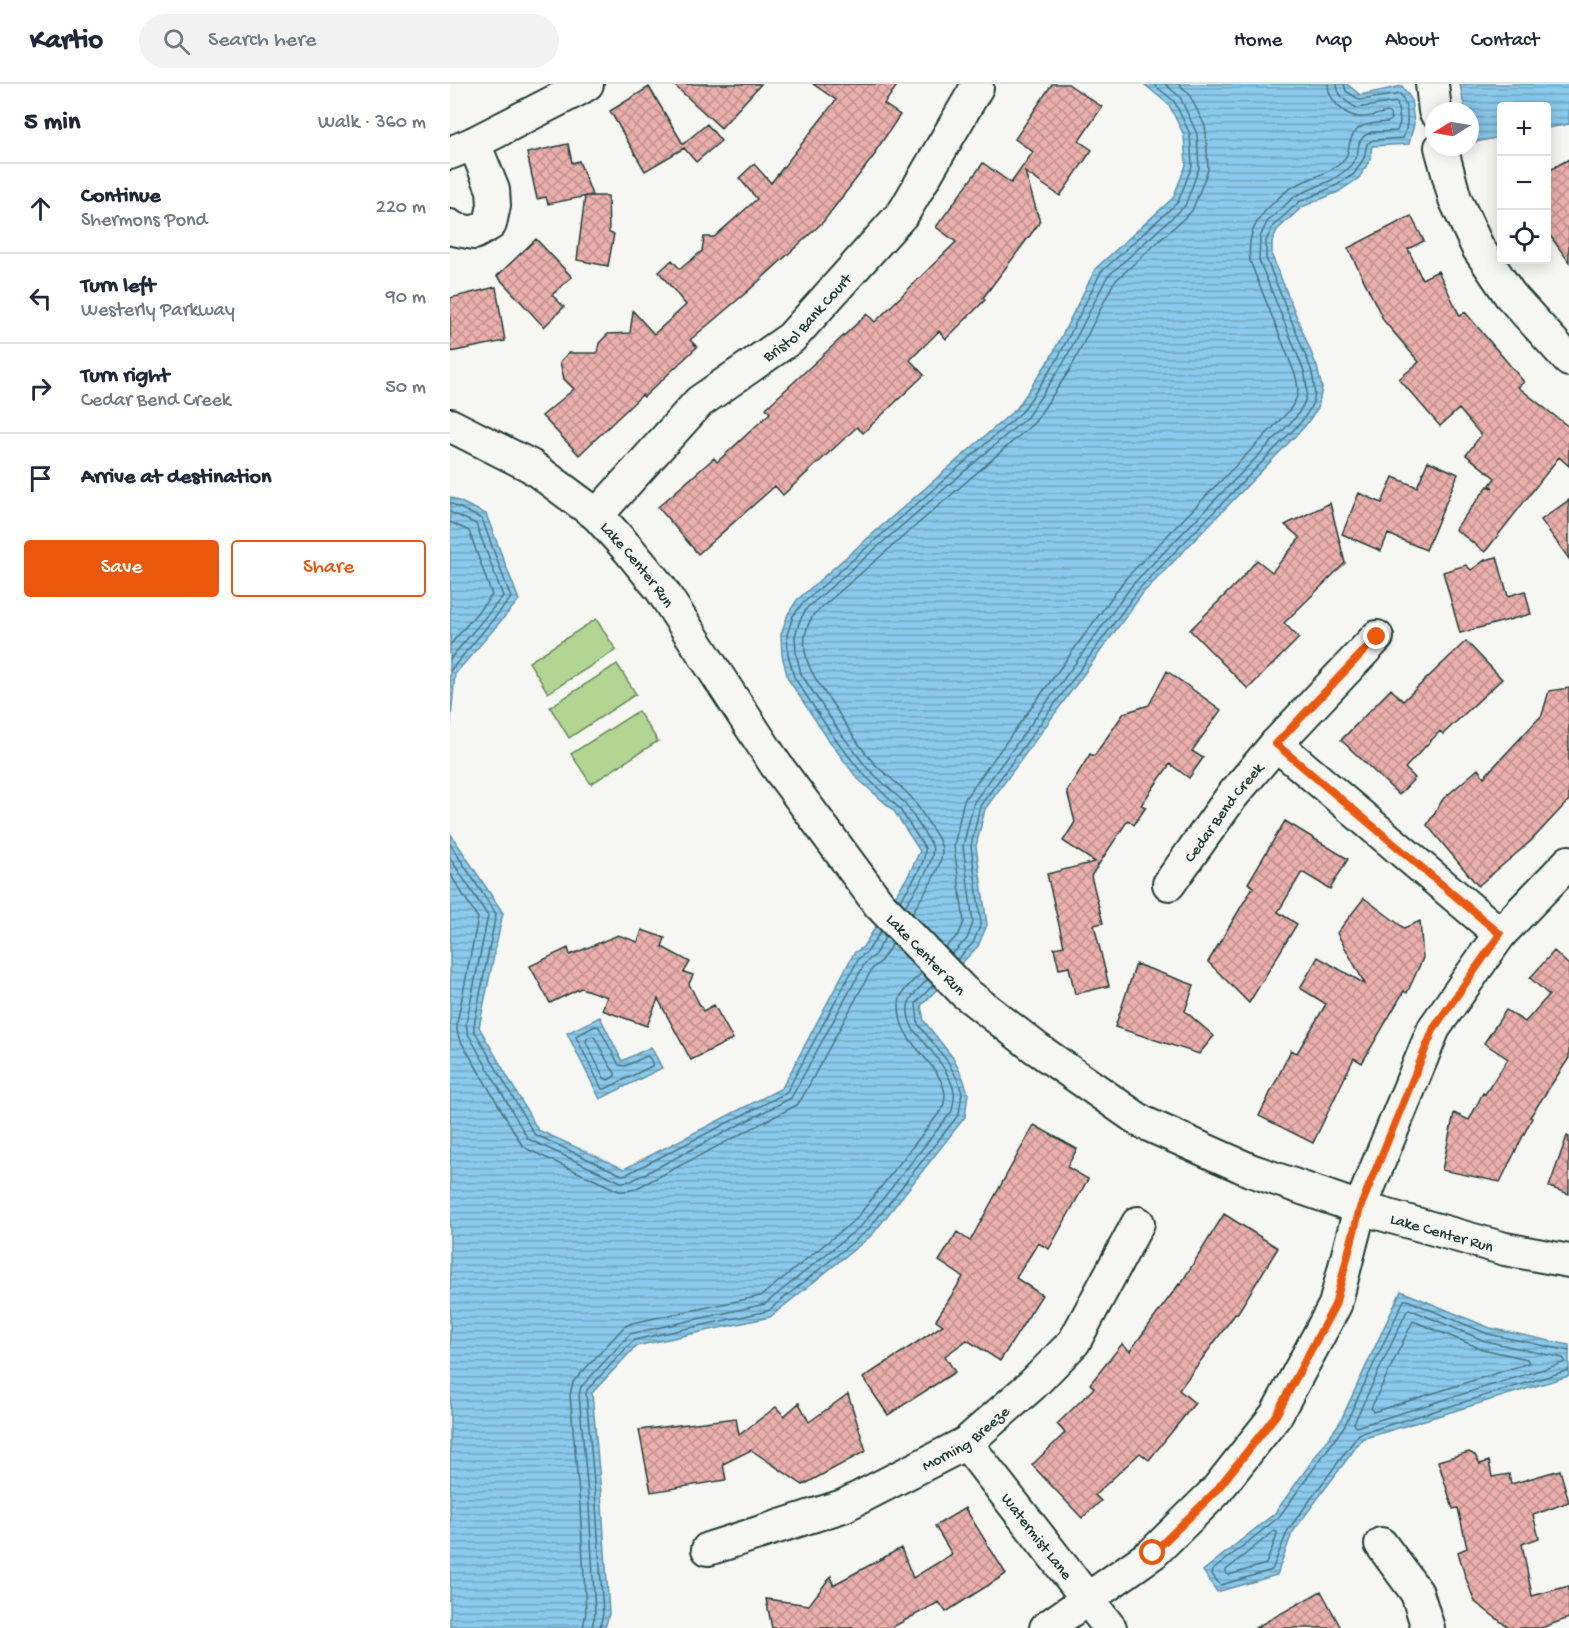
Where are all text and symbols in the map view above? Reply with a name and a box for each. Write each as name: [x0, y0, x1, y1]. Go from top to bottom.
search box: [139, 14, 559, 68]
text: Kartio: [30, 25, 103, 58]
icon: search: [160, 25, 193, 58]
text: Search here: [208, 28, 316, 54]
text: Home: [1234, 29, 1282, 54]
text: Map: [1315, 29, 1352, 54]
text: About: [1385, 29, 1438, 54]
text: Contact: [1471, 29, 1539, 54]
north arrow: [1425, 102, 1479, 156]
map controls: [1497, 102, 1551, 264]
button: +: [1497, 102, 1551, 156]
text: 5 min: [24, 108, 80, 139]
text: Walk · 360 m: [318, 112, 426, 135]
button: −: [1497, 156, 1551, 210]
text: Continue: [81, 184, 161, 210]
icon: ahead: [24, 192, 57, 225]
text: 220 m: [376, 197, 426, 220]
text: Shermons Pond: [81, 210, 207, 233]
button: locate: [1497, 210, 1551, 264]
street label: Bristol Bank Court: [760, 270, 858, 368]
text: Turn left: [81, 274, 155, 300]
icon: left: [24, 282, 57, 315]
text: 90 m: [386, 287, 426, 310]
text: Westerly Parkway: [81, 300, 235, 323]
text: Turn right: [81, 364, 169, 390]
icon: right: [24, 372, 57, 405]
text: 50 m: [385, 377, 426, 400]
text: Cedar Bend Creek: [81, 390, 231, 413]
icon: arrive: [24, 462, 57, 495]
text: Arrive at destination: [81, 465, 271, 491]
street label: Lake Center Run: [595, 519, 677, 613]
button: Save: [24, 540, 219, 597]
button: Share: [231, 540, 426, 597]
route end: [1363, 623, 1389, 649]
street label: Cedar Bend Creek: [1182, 759, 1270, 867]
street label: Lake Center Run: [881, 911, 968, 1001]
street label: Lake Center Run: [1388, 1211, 1495, 1258]
street label: Morning Breeze: [920, 1403, 1015, 1477]
street label: Watermist Lane: [995, 1490, 1075, 1585]
route start: [1139, 1539, 1165, 1565]

